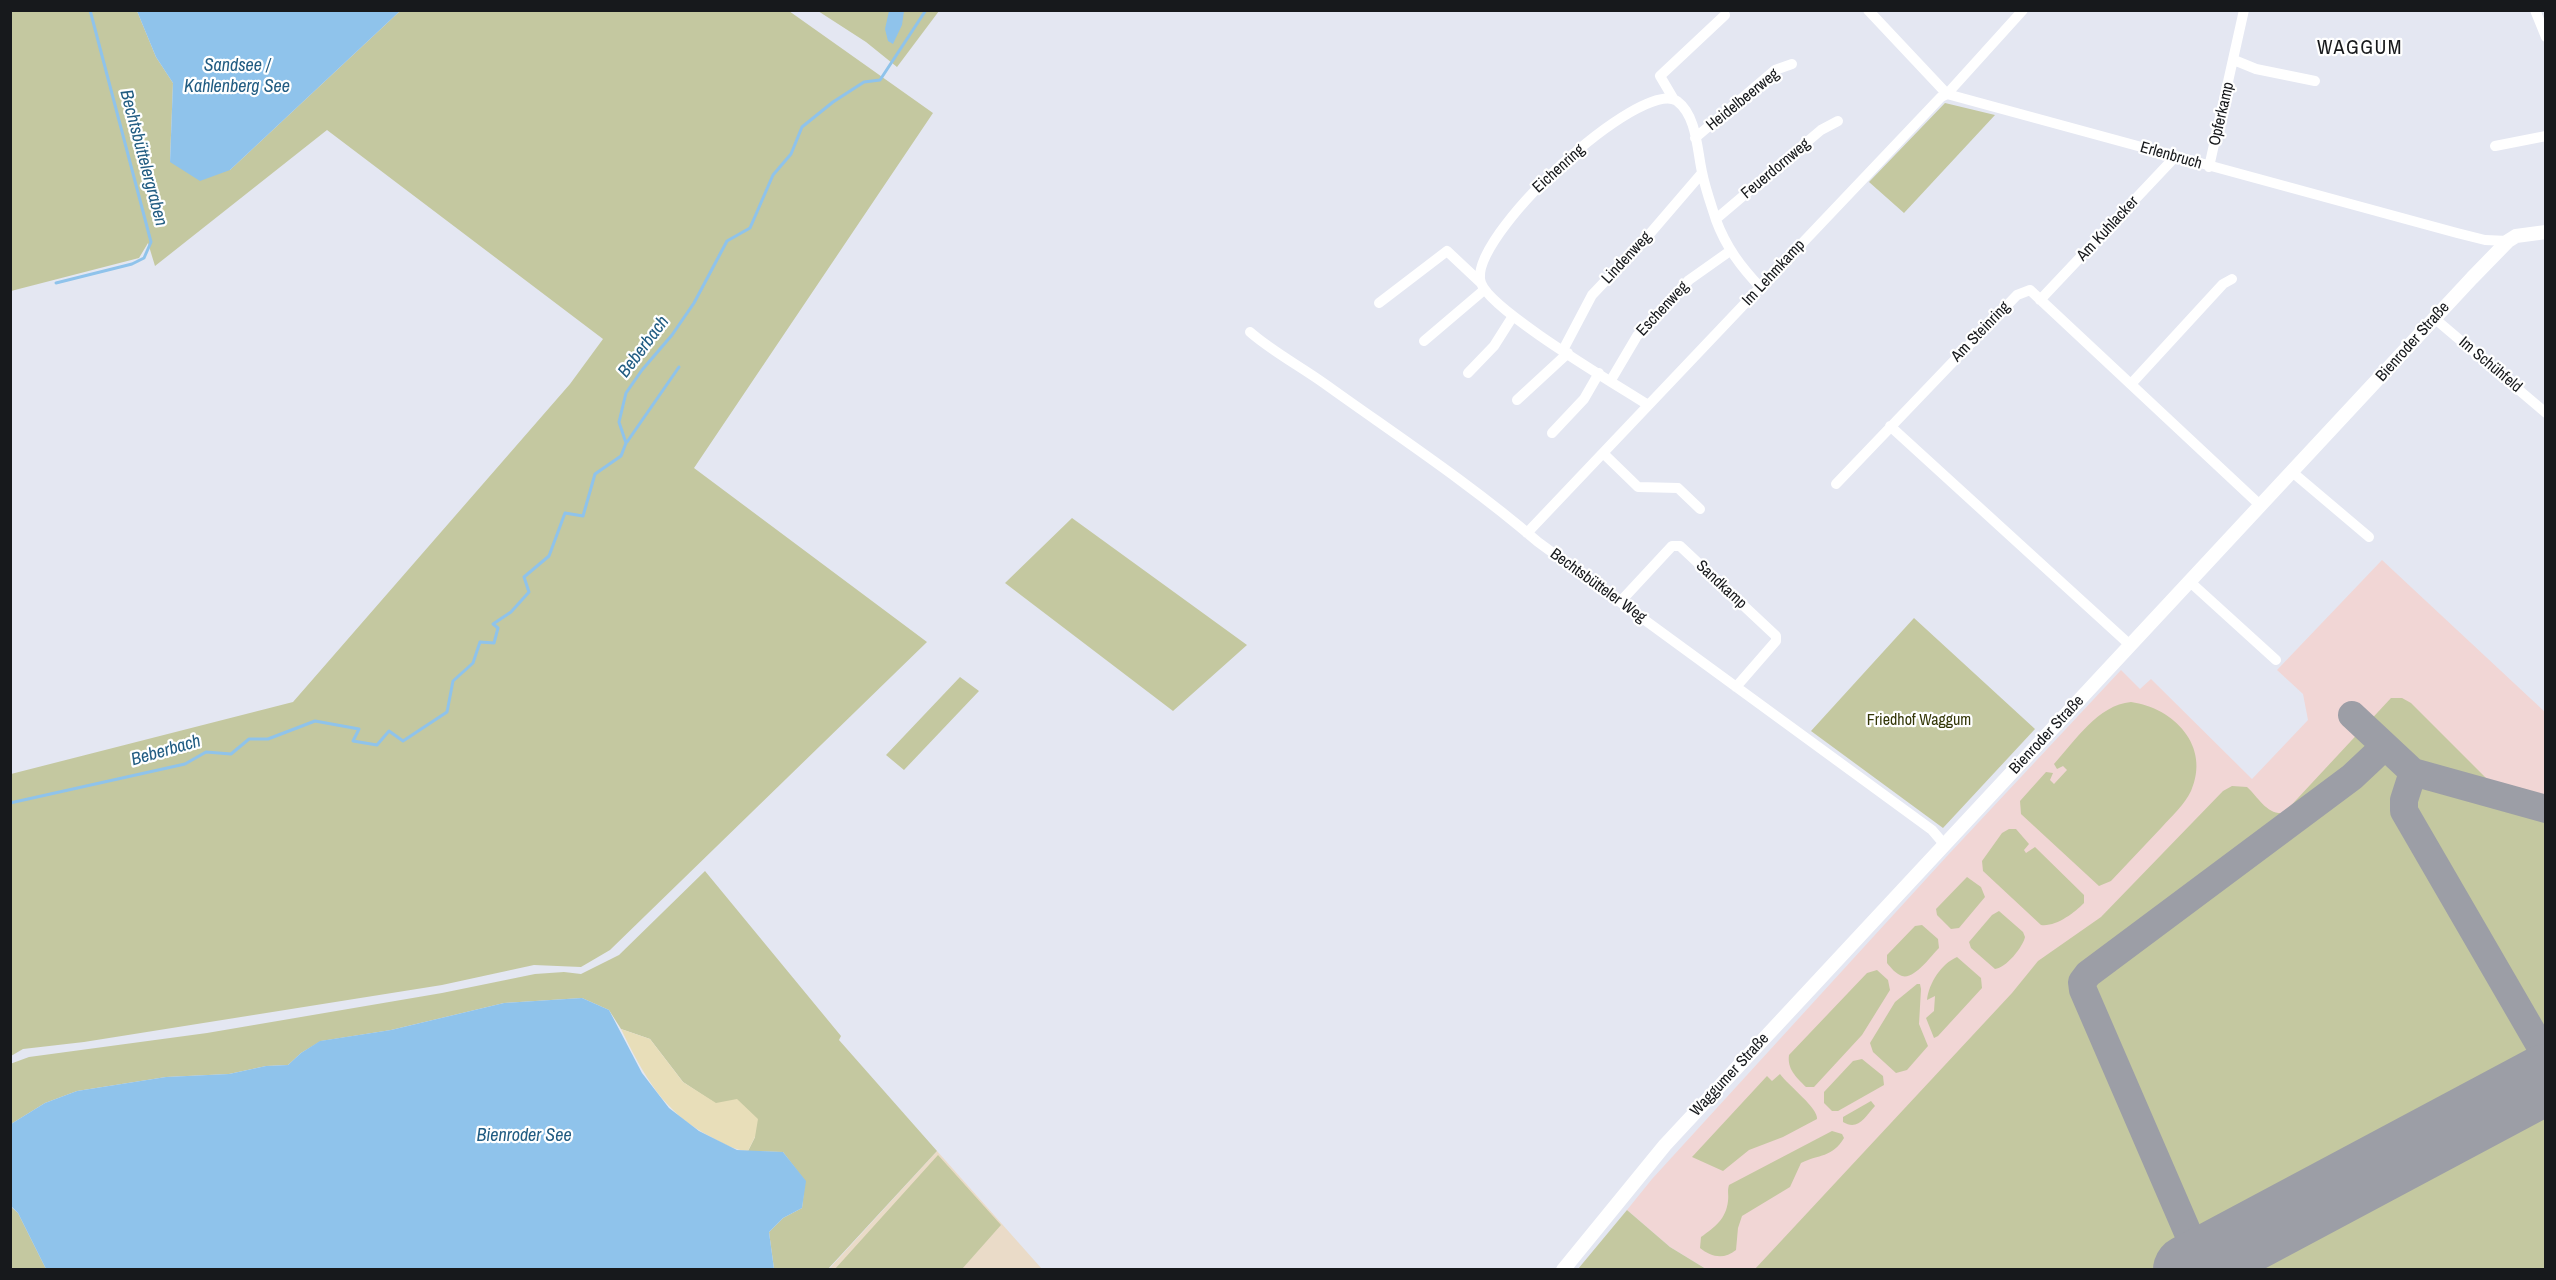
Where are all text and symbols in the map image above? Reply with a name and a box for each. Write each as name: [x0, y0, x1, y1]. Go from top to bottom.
district label: WAGGUM: [2317, 37, 2403, 61]
water label: Sandsee / Kahlenberg See: [184, 55, 290, 98]
street label: Heidelbeerweg: [1703, 65, 1783, 135]
street label: Opferkamp: [2205, 80, 2239, 148]
water label: Bechtsbüttelergraben: [114, 87, 172, 229]
street label: Feuerdornweg: [1738, 135, 1814, 203]
street label: Erlenbruch: [2138, 138, 2204, 174]
street label: Eichenring: [1529, 141, 1589, 197]
street label: Am Kuhlacker: [2073, 193, 2143, 265]
street label: Lindenweg: [1598, 228, 1656, 288]
street label: Im Lehmkamp: [1739, 236, 1809, 310]
street label: Eschenweg: [1633, 278, 1693, 340]
street label: Am Steinring: [1947, 298, 2015, 366]
street label: Bienroder Straße: [2372, 298, 2454, 386]
water label: Beberbach: [614, 312, 674, 382]
street label: Im Schühfeld: [2454, 333, 2526, 397]
street label: Bechtsbütteler Weg: [1546, 545, 1650, 627]
street label: Sandkamp: [1692, 557, 1750, 613]
street label: Bienroder Straße: [2006, 692, 2088, 778]
park label: Friedhof Waggum: [1867, 711, 1971, 731]
water label: Beberbach: [129, 731, 203, 771]
street label: Waggumer Straße: [1687, 1029, 1773, 1121]
water label: Bienroder See: [476, 1125, 572, 1147]

